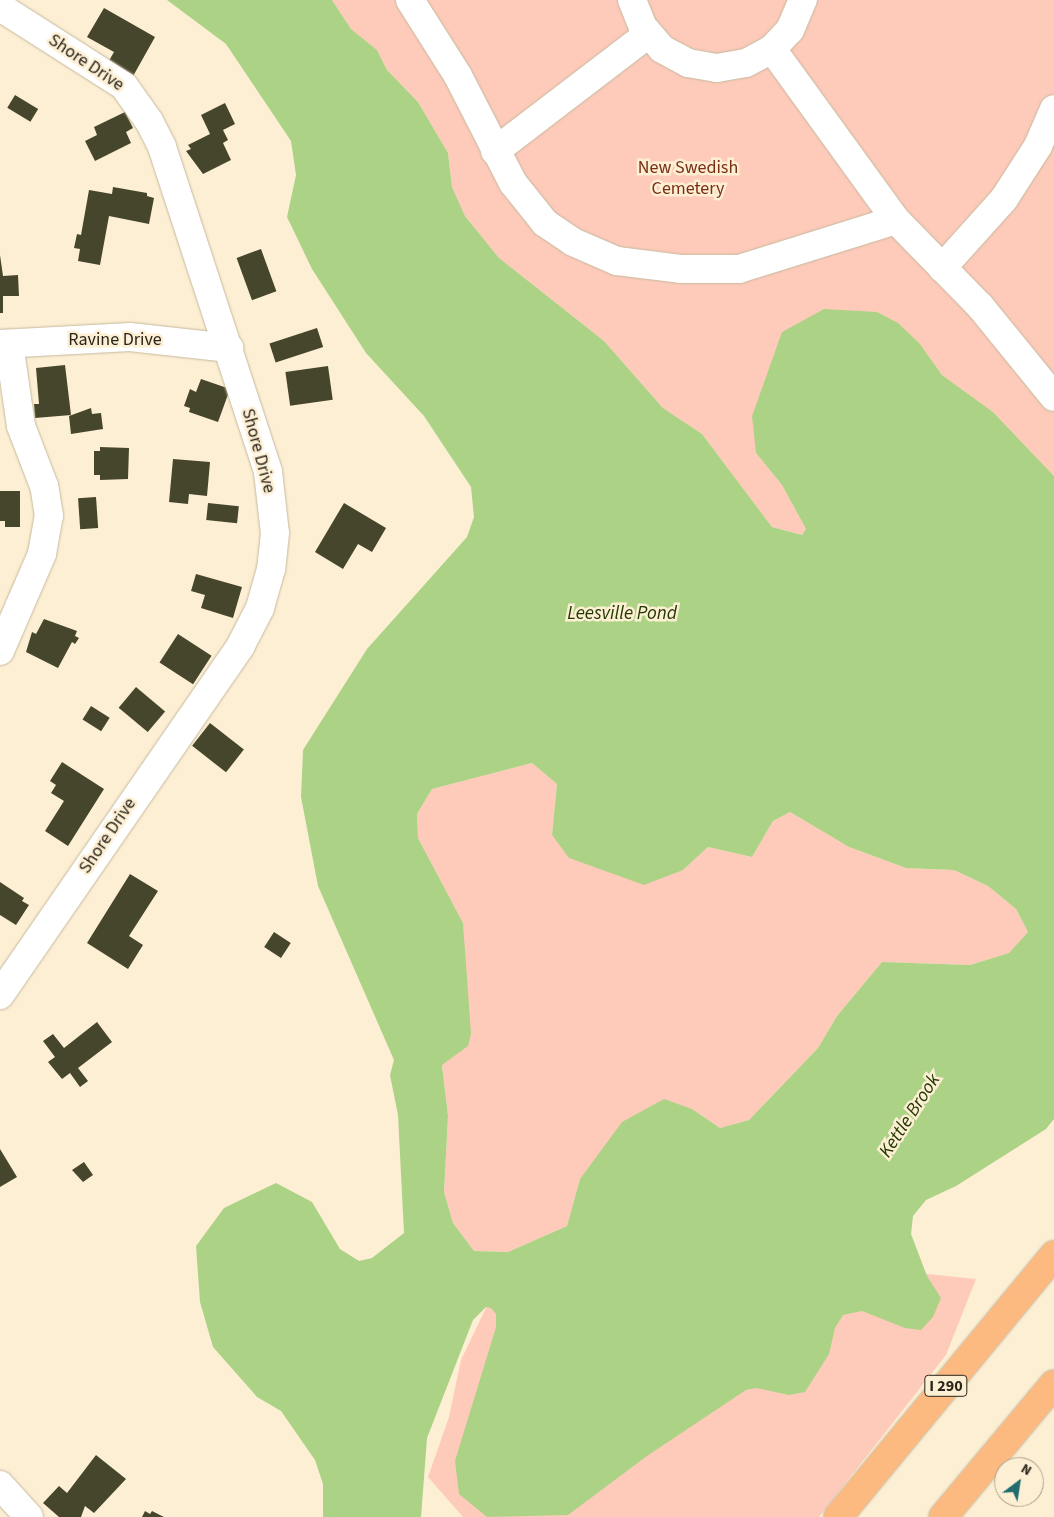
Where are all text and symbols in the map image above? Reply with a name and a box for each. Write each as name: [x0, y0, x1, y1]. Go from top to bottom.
street label: Shore Drive: [44, 30, 128, 96]
park label: New Swedish Cemetery: [638, 158, 738, 200]
street label: Ravine Drive: [68, 329, 162, 351]
street label: Shore Drive: [236, 406, 280, 496]
water label: Leesville Pond: [567, 603, 677, 625]
street label: Shore Drive: [75, 794, 141, 878]
water label: Kettle Brook: [875, 1070, 945, 1162]
road number: I 290: [924, 1372, 968, 1400]
north arrow: [994, 1457, 1044, 1507]
text: N: [1017, 1459, 1035, 1481]

